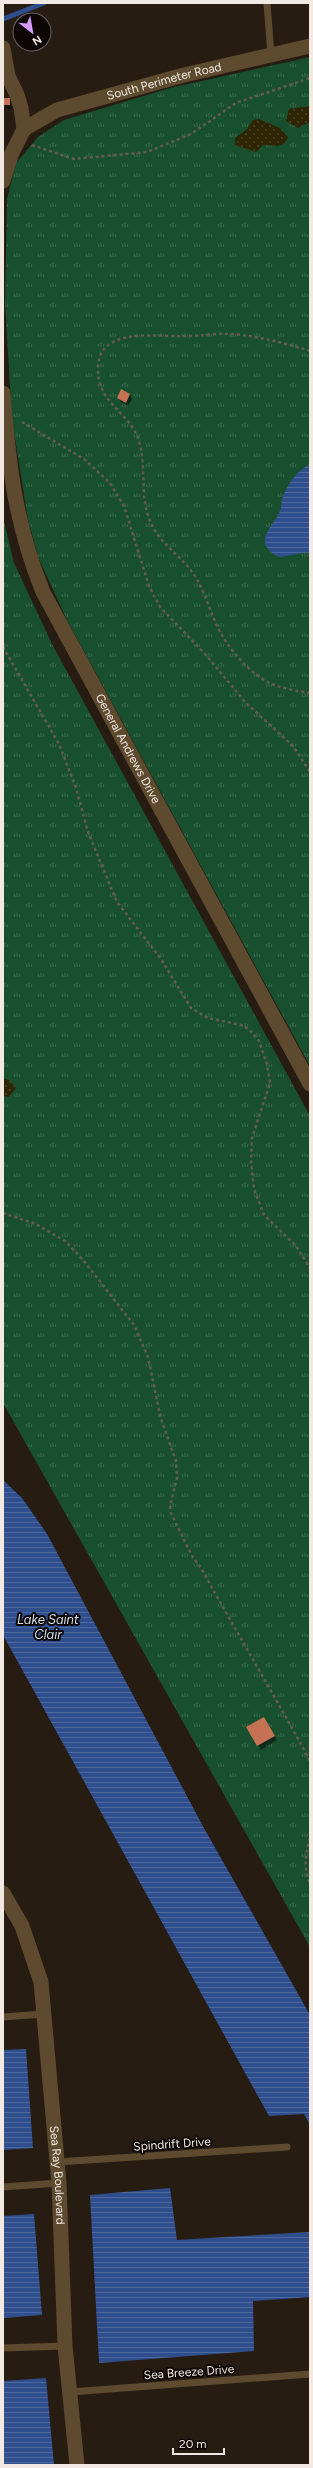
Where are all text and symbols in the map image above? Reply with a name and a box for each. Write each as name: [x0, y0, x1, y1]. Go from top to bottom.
north arrow: [12, 12, 52, 52]
text: N: [30, 32, 44, 48]
street label: South Perimeter Road: [105, 60, 223, 103]
street label: General Andrews Drive: [92, 691, 164, 806]
water label: Lake Saint Clair: [17, 1612, 80, 1642]
street label: Sea Ray Boulevard: [47, 2125, 68, 2225]
street label: Spindrift Drive: [133, 2134, 212, 2154]
street label: Sea Breeze Drive: [143, 2362, 235, 2382]
scale bar: [173, 2430, 224, 2456]
text: 20 m: [179, 2437, 207, 2451]

